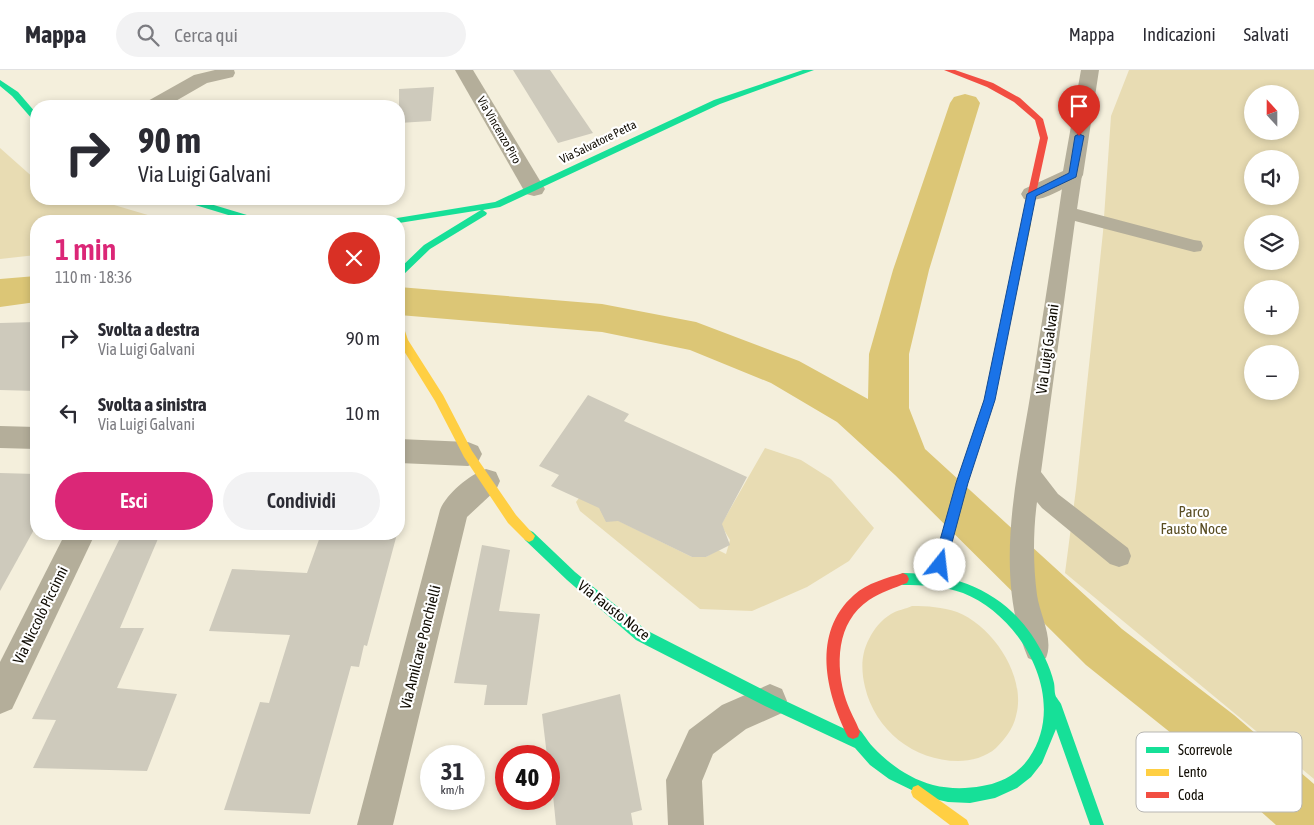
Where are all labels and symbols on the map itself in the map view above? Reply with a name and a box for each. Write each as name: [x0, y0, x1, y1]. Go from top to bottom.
pin: [1058, 85, 1100, 136]
north arrow: [1244, 85, 1299, 140]
street label: Via Vincenzo Piro: [474, 94, 524, 166]
street label: Via Salvatore Petta: [558, 117, 638, 167]
street label: Via Luigi Galvani: [1032, 303, 1062, 395]
park label: Parco Fausto Noce: [1161, 503, 1228, 537]
position arrow: [913, 538, 965, 590]
street label: Via Niccolò Piccinni: [9, 564, 71, 666]
street label: Via Fausto Noce: [575, 577, 654, 643]
street label: Via Amilcare Ponchielli: [396, 583, 444, 711]
legend: [1136, 732, 1302, 812]
text: Scorrevole: [1178, 742, 1232, 758]
speed limit sign: 40: [495, 745, 560, 810]
text: Lento: [1178, 764, 1207, 780]
text: Coda: [1178, 787, 1204, 803]

